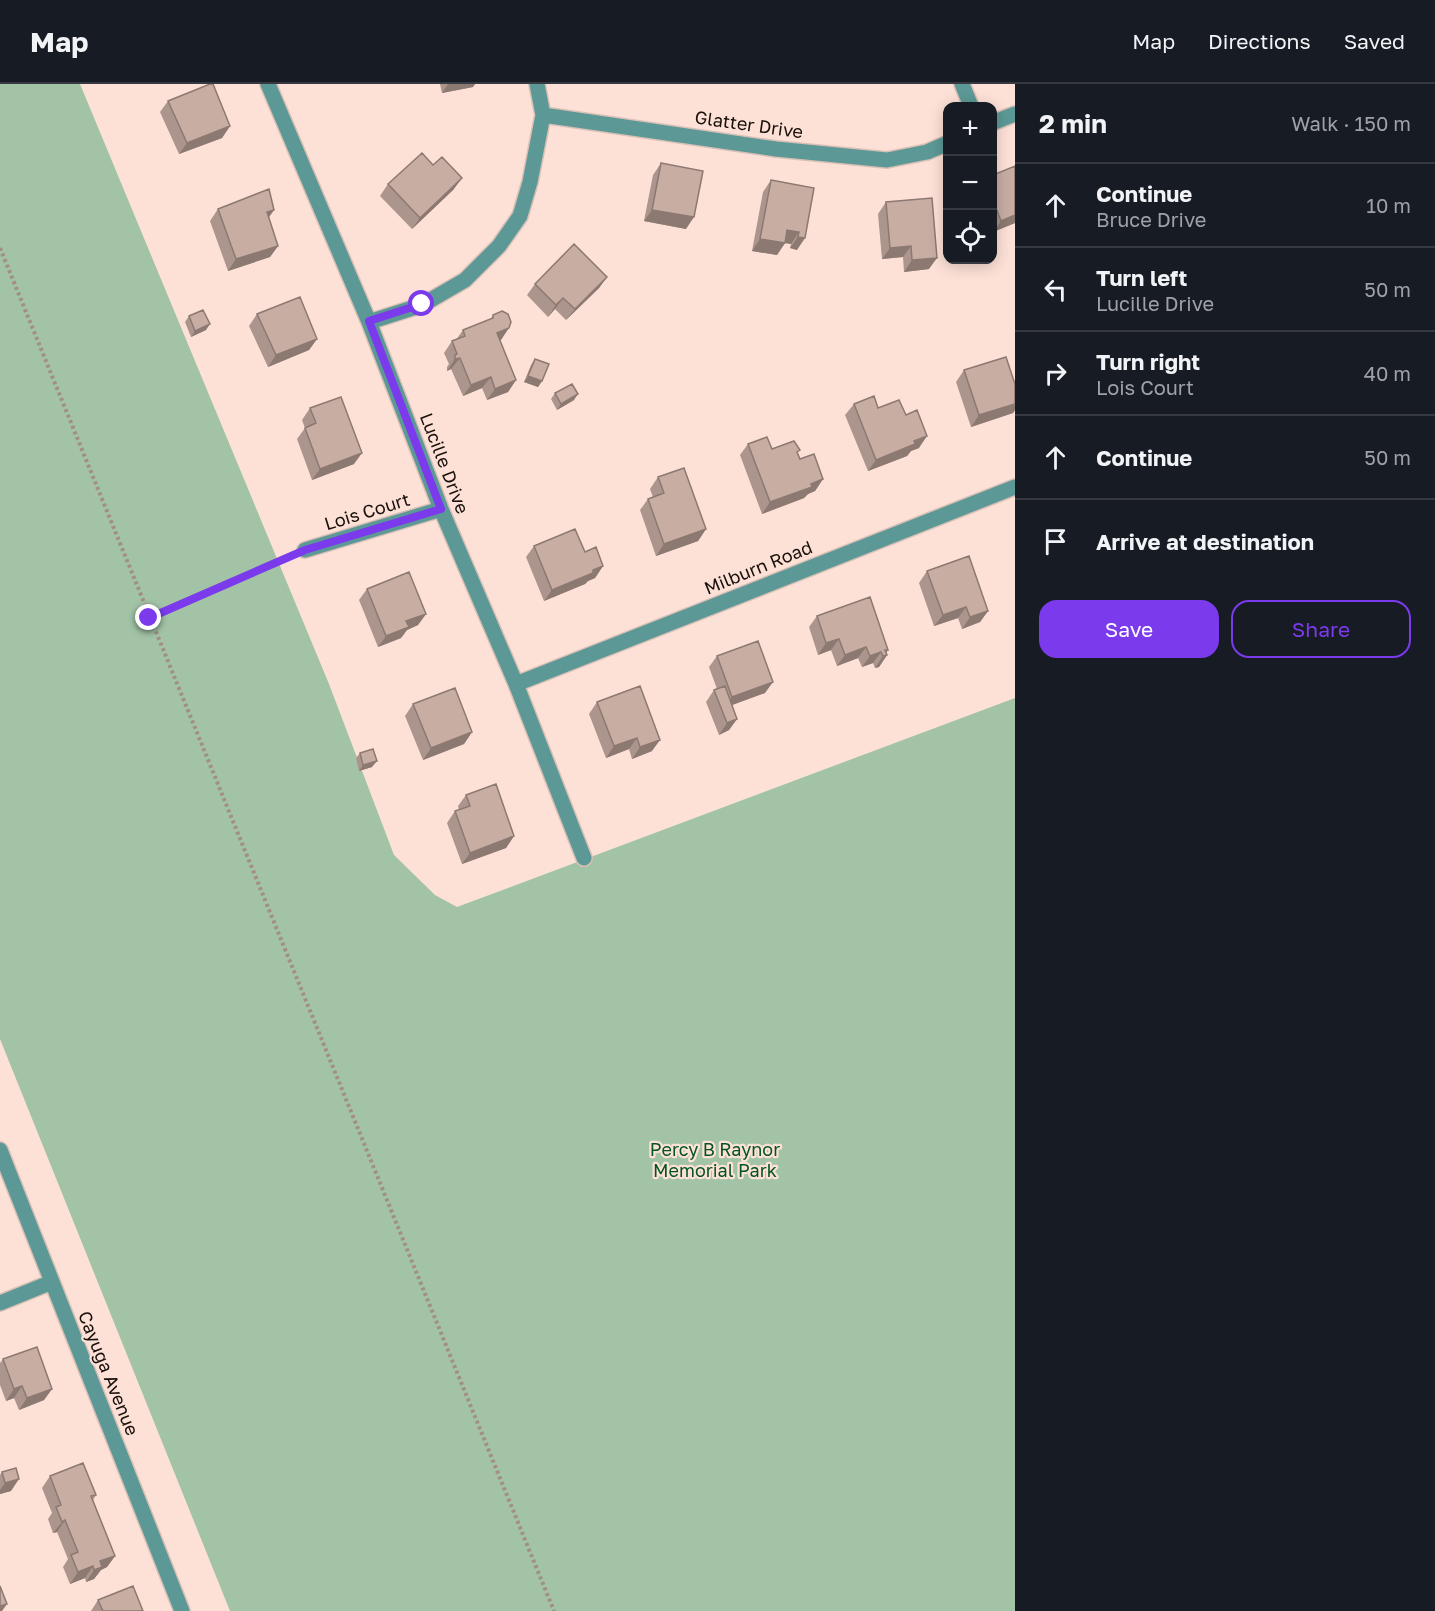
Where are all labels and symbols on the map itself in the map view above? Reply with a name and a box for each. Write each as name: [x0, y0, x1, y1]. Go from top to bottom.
street label: Glatter Drive: [693, 106, 805, 142]
route start: [408, 290, 434, 316]
street label: Lucille Drive: [416, 409, 474, 517]
street label: Lois Court: [322, 488, 412, 534]
street label: Milburn Road: [701, 535, 815, 599]
route end: [135, 604, 161, 630]
park label: Percy B Raynor Memorial Park: [650, 1138, 780, 1181]
street label: Cayuga Avenue: [74, 1308, 144, 1438]

